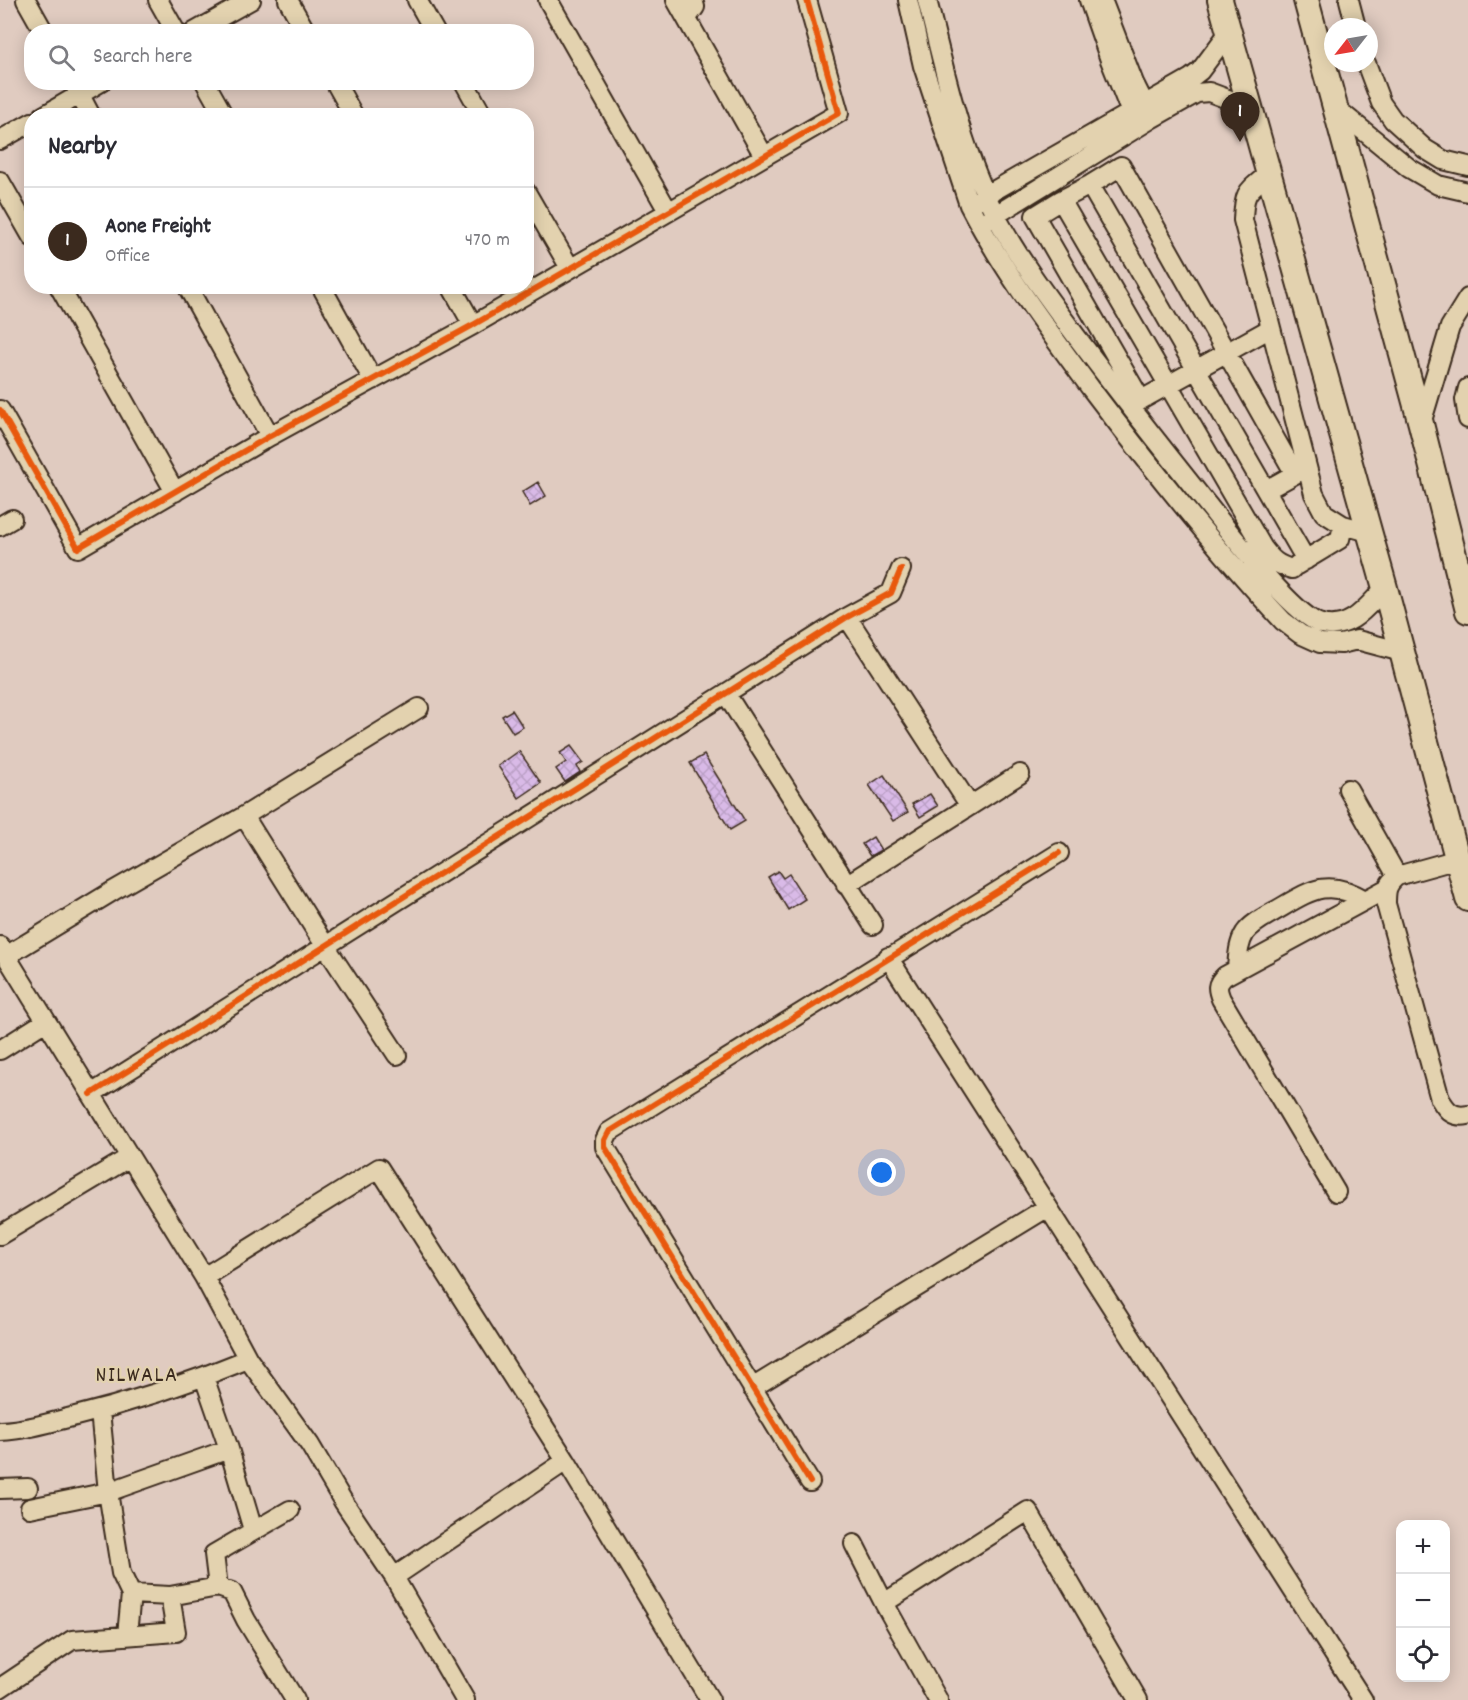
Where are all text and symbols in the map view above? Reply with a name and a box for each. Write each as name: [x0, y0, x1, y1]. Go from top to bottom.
north arrow: [1324, 18, 1378, 72]
search box: [24, 24, 534, 90]
icon: search: [45, 41, 78, 74]
text: Search here: [93, 42, 192, 73]
pin: 1: [1220, 92, 1260, 142]
text: Nearby: [48, 129, 116, 166]
text: Aone Freight: [105, 212, 211, 243]
text: 1: [65, 227, 70, 255]
text: 470 m: [465, 227, 510, 255]
text: Office: [105, 243, 150, 271]
your location: [867, 1158, 896, 1187]
district label: NILWALA: [96, 1361, 178, 1392]
map controls: [1396, 1520, 1450, 1682]
button: +: [1396, 1520, 1450, 1574]
button: −: [1396, 1574, 1450, 1628]
button: locate: [1396, 1628, 1450, 1682]

